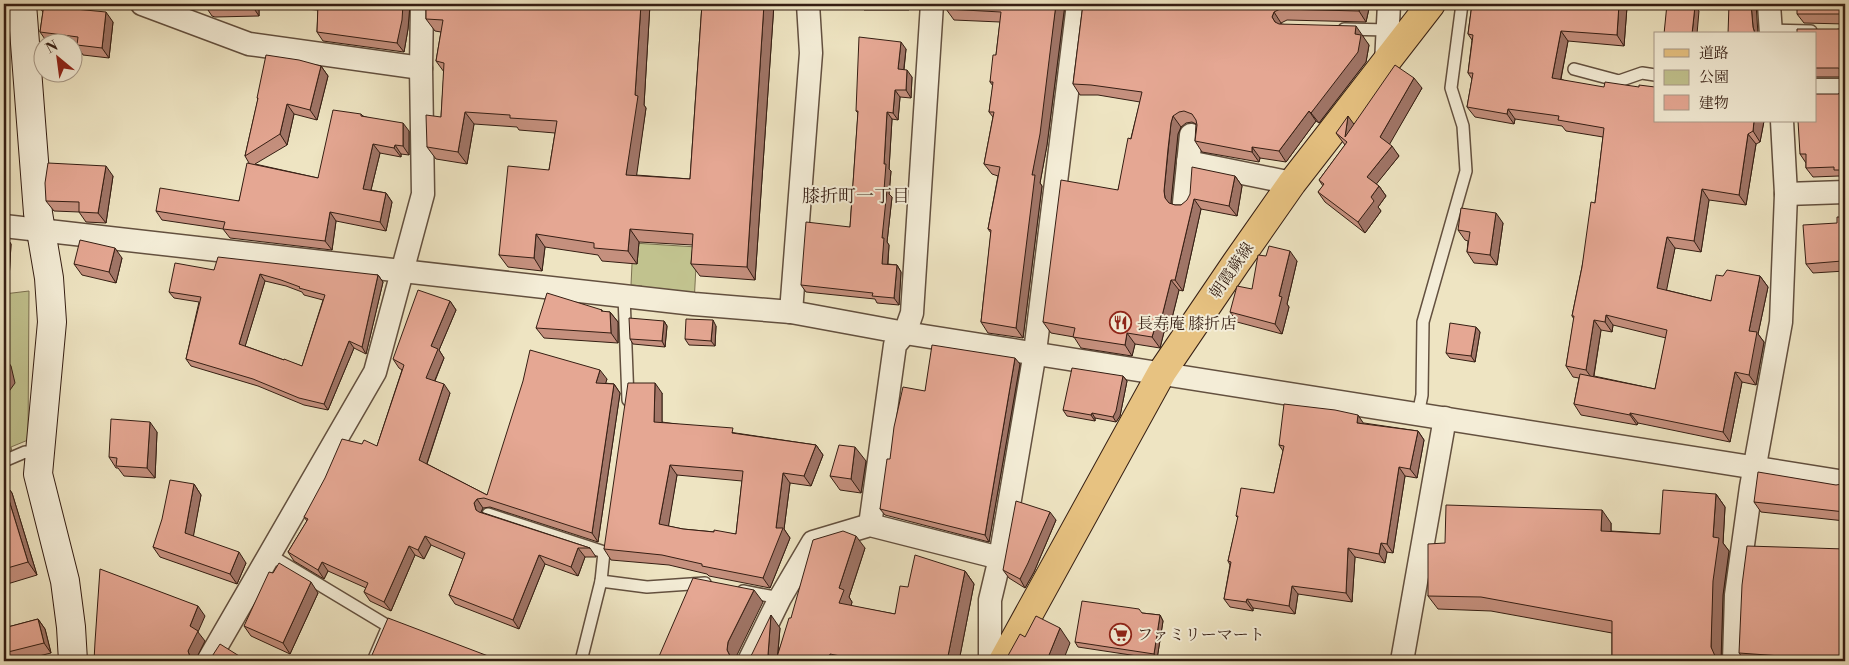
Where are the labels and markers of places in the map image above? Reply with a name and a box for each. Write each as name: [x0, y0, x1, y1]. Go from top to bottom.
restaurant icon: 長寿庵 膝折店: [1109, 311, 1133, 335]
place label: 長寿庵 膝折店: [1137, 314, 1236, 334]
supermarket icon: ファミリーマート: [1109, 622, 1133, 646]
place label: ファミリーマート: [1137, 625, 1265, 645]

